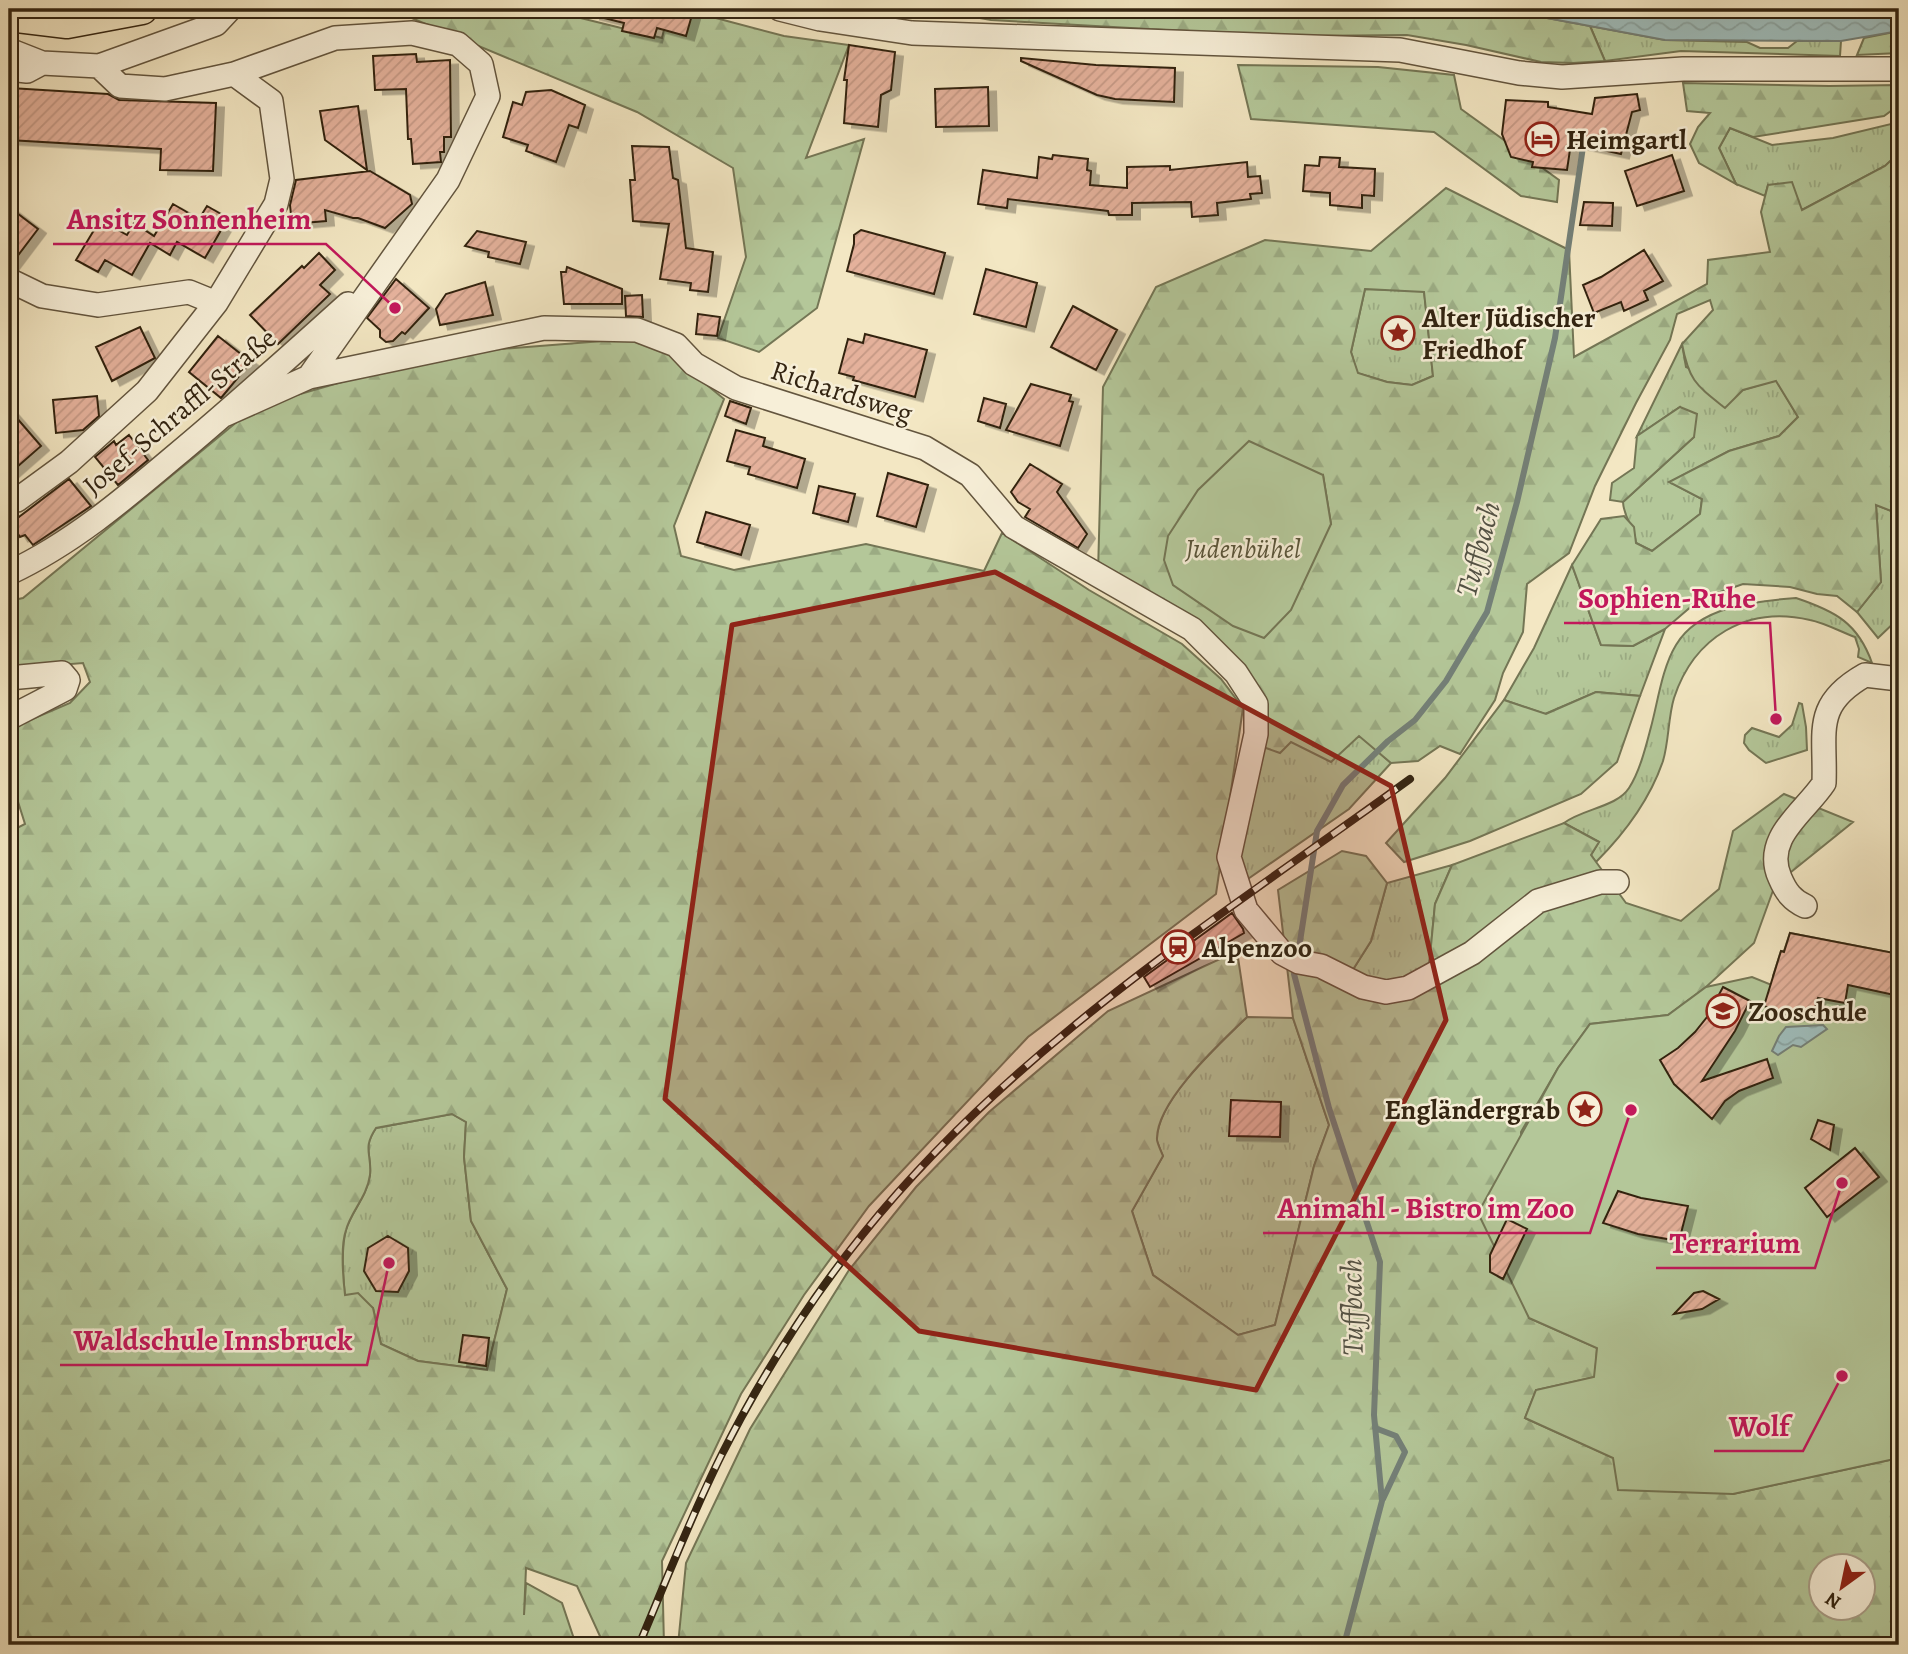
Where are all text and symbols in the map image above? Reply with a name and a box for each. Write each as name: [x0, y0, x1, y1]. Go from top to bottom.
hotel icon: Heimgartl: [1523, 120, 1561, 158]
place label: Heimgartl: [1566, 121, 1687, 159]
callout: Ansitz Sonnenheim: [53, 193, 326, 244]
text: Ansitz Sonnenheim: [66, 199, 311, 239]
place label: Alter Jüdischer Friedhof: [1421, 299, 1596, 369]
place icon: Alter Jüdischer Friedhof: [1379, 314, 1417, 352]
street label: Josef-Schraffl-Straße: [75, 319, 285, 504]
street label: Richardsweg: [766, 351, 917, 433]
water label: Tuffbach: [1446, 497, 1510, 601]
park label: Judenbühel: [1184, 530, 1301, 568]
callout: Sophien-Ruhe: [1564, 572, 1770, 623]
text: Sophien-Ruhe: [1578, 578, 1756, 618]
station icon: Alpenzoo: [1159, 928, 1197, 966]
place label: Alpenzoo: [1201, 929, 1312, 967]
school or university icon: Zooschule: [1704, 992, 1742, 1030]
place label: Zooschule: [1748, 993, 1867, 1031]
place icon: Engländergrab: [1566, 1090, 1604, 1128]
place label: Engländergrab: [1384, 1091, 1560, 1129]
callout: Animahl - Bistro im Zoo: [1263, 1182, 1590, 1233]
text: Animahl - Bistro im Zoo: [1277, 1188, 1574, 1228]
callout: Terrarium: [1656, 1217, 1815, 1268]
text: Terrarium: [1670, 1223, 1800, 1263]
water label: Tuffbach: [1331, 1258, 1373, 1356]
callout: Waldschule Innsbruck: [60, 1314, 367, 1365]
text: Waldschule Innsbruck: [72, 1320, 353, 1360]
callout: Wolf: [1714, 1400, 1803, 1451]
text: Wolf: [1728, 1406, 1793, 1446]
north arrow: [1806, 1552, 1876, 1622]
text: N: [1820, 1586, 1846, 1615]

